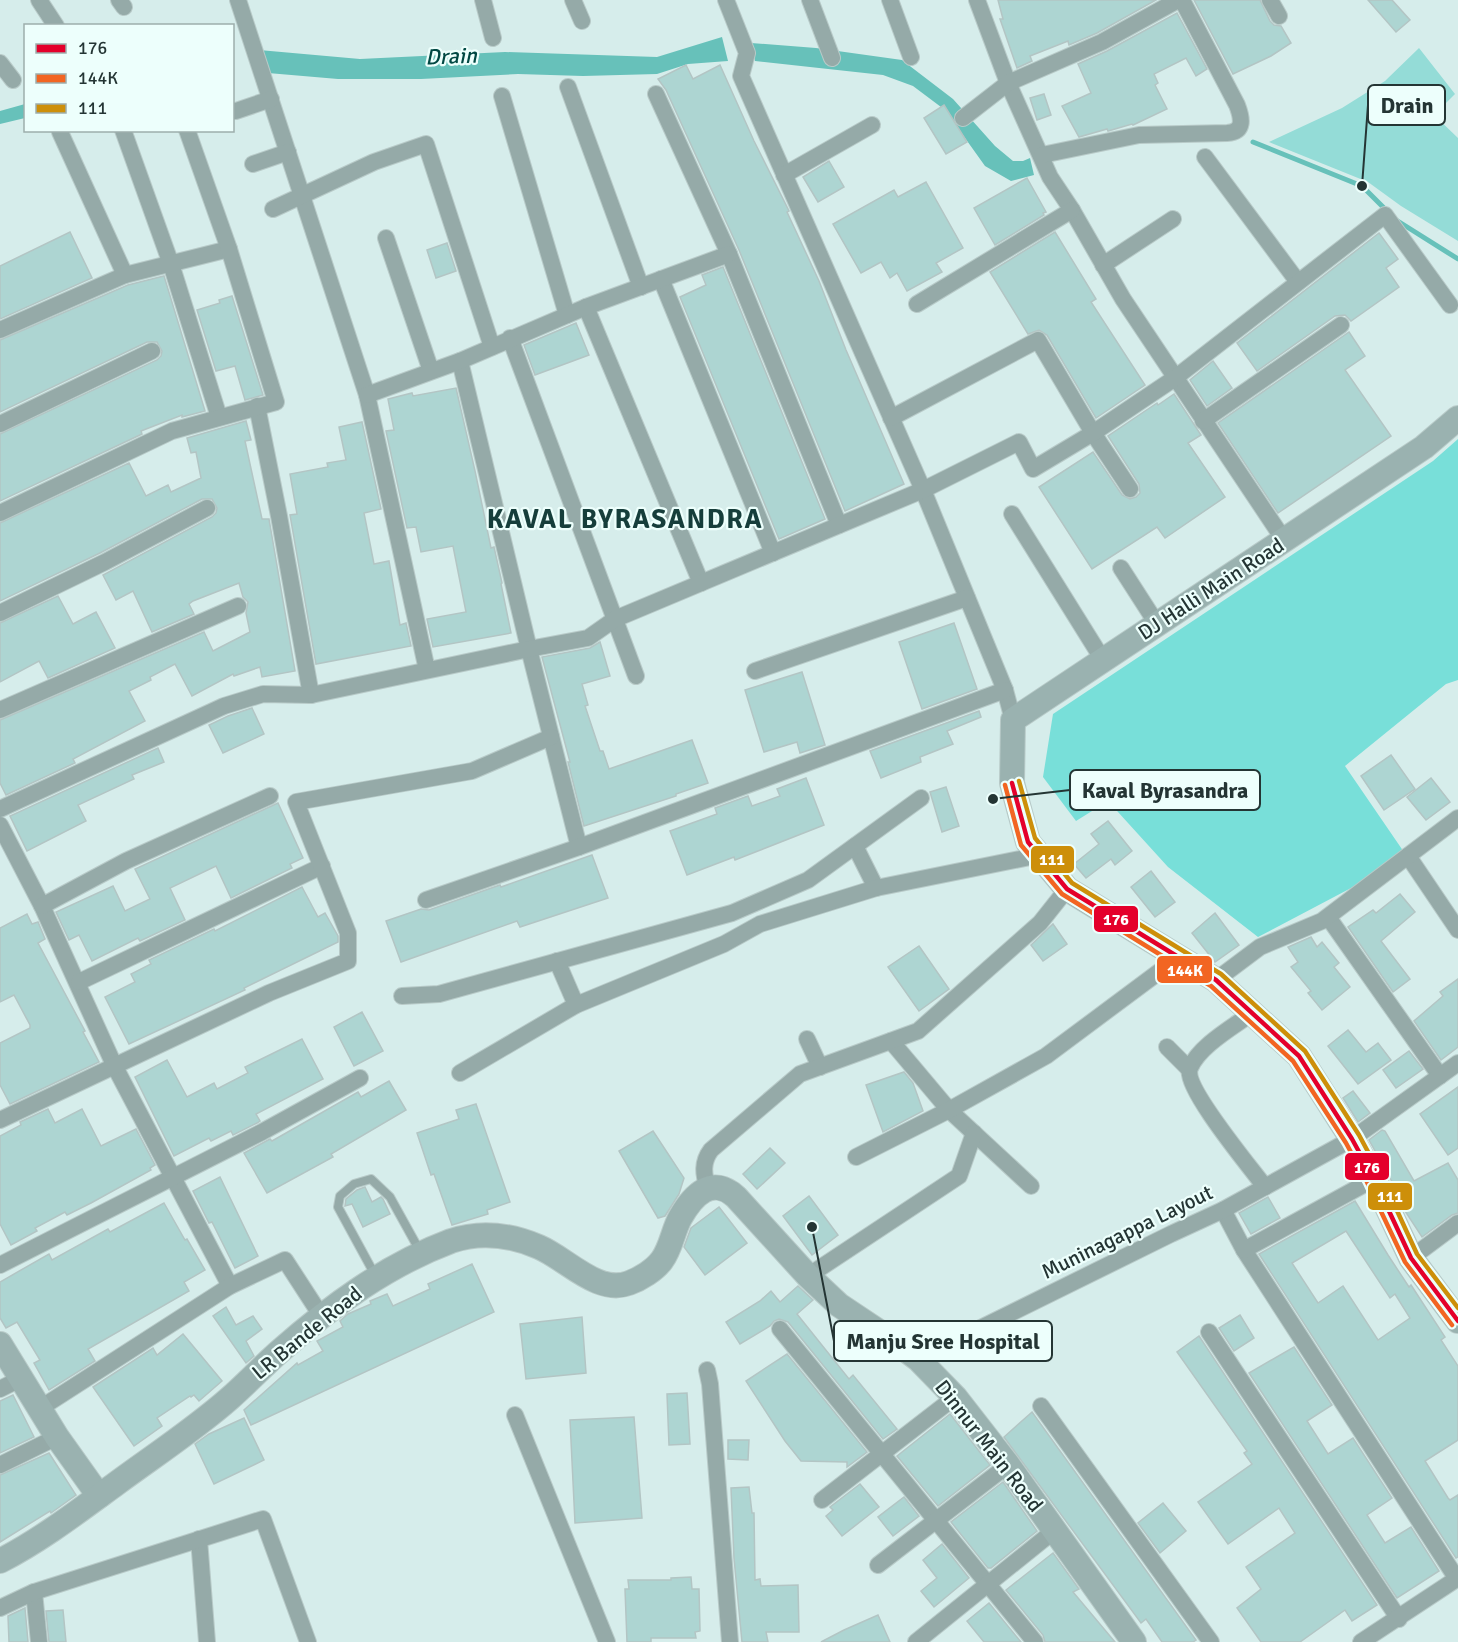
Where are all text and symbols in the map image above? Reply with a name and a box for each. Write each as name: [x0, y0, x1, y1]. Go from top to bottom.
legend: [24, 24, 234, 132]
text: 176: [78, 37, 107, 59]
water label: Drain: [425, 42, 478, 70]
text: 144K: [78, 67, 118, 89]
callout: Drain: [1368, 85, 1445, 125]
text: Drain: [1380, 92, 1434, 119]
text: 111: [78, 97, 107, 119]
district label: KAVAL BYRASANDRA: [487, 503, 763, 536]
street label: DJ Halli Main Road: [1133, 532, 1289, 646]
callout: Kaval Byrasandra: [1070, 770, 1260, 810]
text: Kaval Byrasandra: [1082, 777, 1248, 804]
line badge: 111: [1030, 845, 1075, 874]
text: 111: [1039, 850, 1065, 870]
line badge: 176: [1093, 905, 1139, 933]
text: 176: [1103, 910, 1129, 930]
line badge: 144K: [1156, 955, 1213, 984]
text: 144K: [1167, 961, 1203, 981]
line badge: 176: [1344, 1152, 1390, 1181]
text: 176: [1354, 1158, 1380, 1178]
street label: Muninagappa Layout: [1037, 1179, 1217, 1285]
line badge: 111: [1367, 1182, 1413, 1211]
text: 111: [1377, 1187, 1403, 1207]
street label: LR Bande Road: [247, 1281, 367, 1385]
callout: Manju Sree Hospital: [834, 1321, 1052, 1361]
text: Manju Sree Hospital: [846, 1328, 1040, 1355]
street label: Dinnur Main Road: [929, 1375, 1049, 1517]

